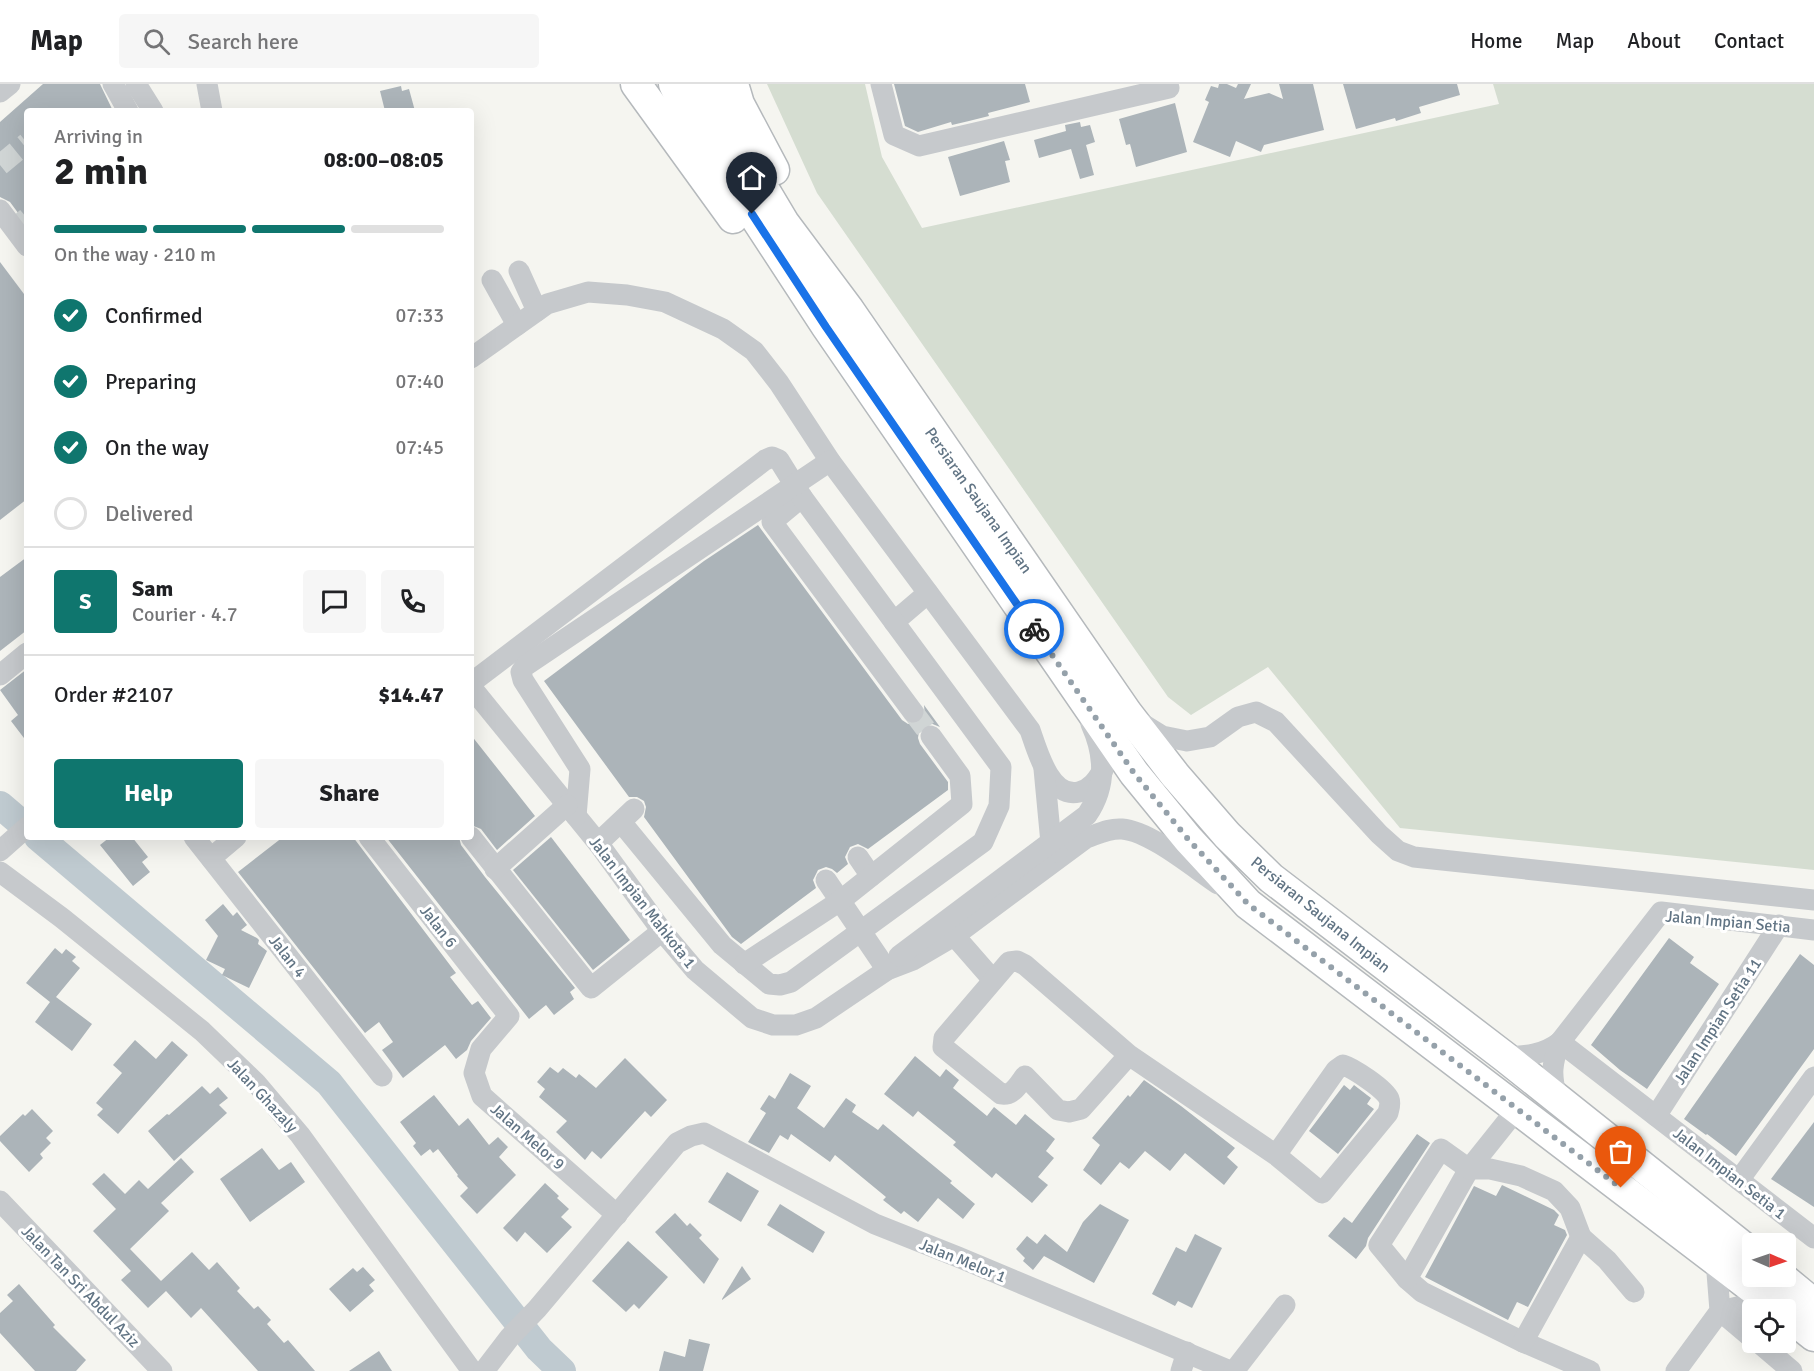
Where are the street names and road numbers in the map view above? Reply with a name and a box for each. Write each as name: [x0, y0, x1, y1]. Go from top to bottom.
street label: Persiaran Saujana Impian: [920, 424, 1036, 578]
street label: Jalan Impian Mahkota 1: [584, 833, 700, 973]
street label: Persiaran Saujana Impian: [1247, 852, 1394, 977]
street label: Jalan 6: [415, 901, 461, 952]
street label: Jalan Impian Setia: [1664, 907, 1791, 937]
street label: Jalan 4: [264, 931, 310, 982]
street label: Jalan Impian Setia 11: [1670, 955, 1766, 1088]
street label: Jalan Ghazaly: [223, 1054, 302, 1137]
street label: Jalan Melor 9: [486, 1099, 569, 1174]
street label: Jalan Impian Setia 1: [1669, 1123, 1790, 1224]
street label: Jalan Tan Sri Abdul Aziz: [17, 1221, 144, 1352]
street label: Jalan Melor 1: [916, 1234, 1009, 1287]

